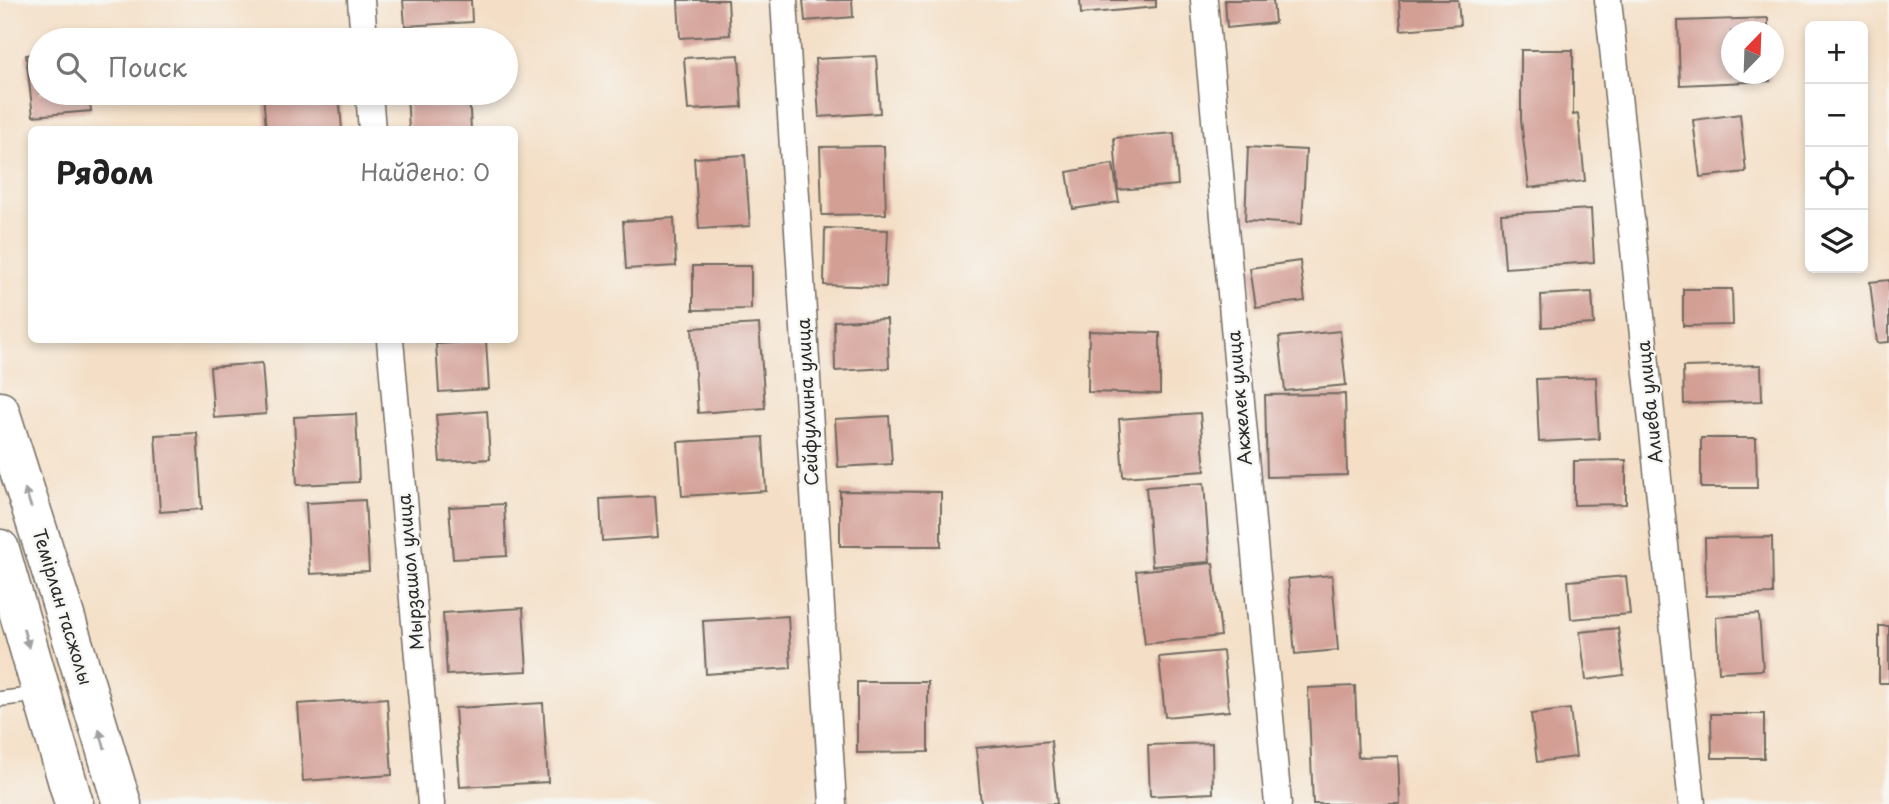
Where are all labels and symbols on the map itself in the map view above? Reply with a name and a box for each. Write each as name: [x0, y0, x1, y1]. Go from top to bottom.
north arrow: [1721, 21, 1784, 84]
street label: Сейфуллина улица: [789, 317, 824, 487]
street label: Акжелек улица: [1219, 329, 1258, 467]
street label: Алиева улица: [1629, 339, 1668, 465]
one-way arrow: [22, 487, 33, 508]
street label: Мырзашол улица: [389, 492, 430, 651]
street label: Темірлан тасжолы: [27, 525, 100, 688]
one-way arrow: [21, 627, 32, 649]
one-way arrow: [97, 728, 107, 749]

